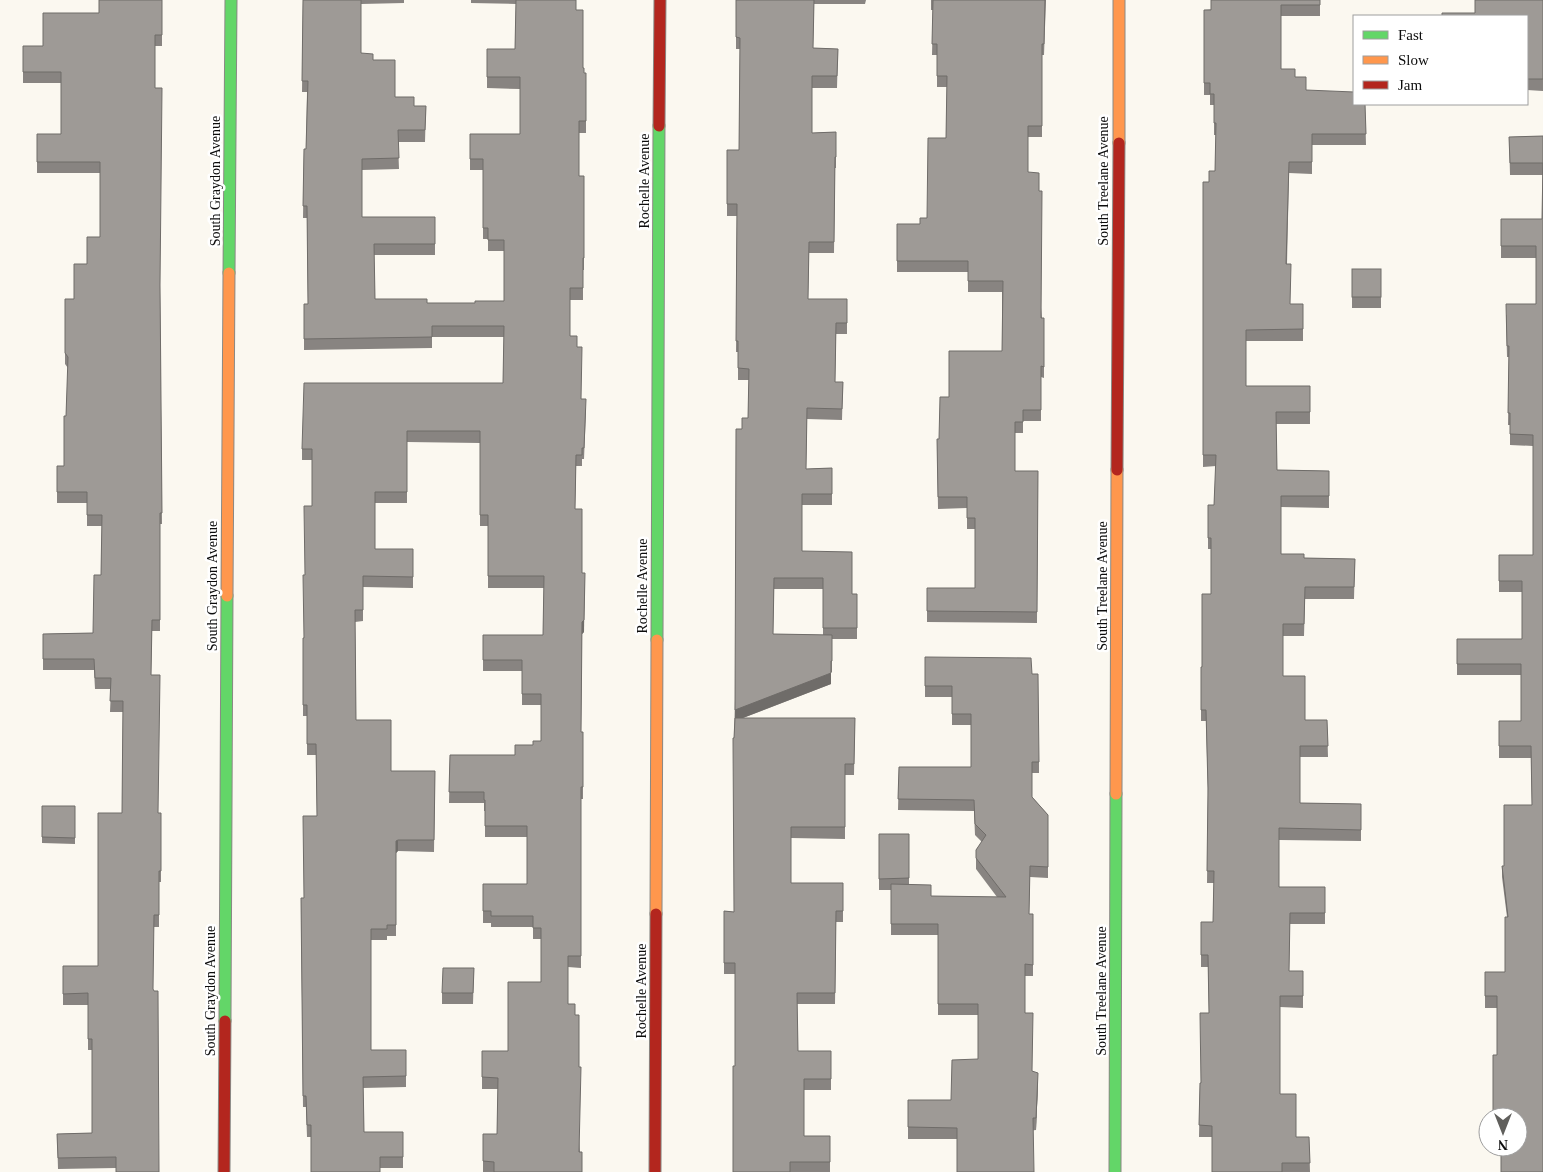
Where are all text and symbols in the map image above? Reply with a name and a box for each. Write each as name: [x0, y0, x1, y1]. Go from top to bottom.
legend: [1353, 15, 1528, 105]
text: Fast: [1398, 27, 1424, 43]
text: Slow: [1398, 52, 1429, 68]
text: Jam: [1398, 77, 1422, 93]
street label: South Graydon Avenue: [208, 116, 223, 246]
street label: South Treelane Avenue: [1096, 116, 1111, 246]
street label: Rochelle Avenue: [637, 134, 652, 229]
street label: South Graydon Avenue: [205, 521, 220, 651]
street label: South Treelane Avenue: [1095, 521, 1110, 651]
street label: Rochelle Avenue: [635, 539, 650, 634]
street label: South Graydon Avenue: [203, 926, 218, 1056]
street label: South Treelane Avenue: [1094, 926, 1109, 1056]
street label: Rochelle Avenue: [634, 944, 649, 1039]
north arrow: [1478, 1107, 1528, 1157]
text: N: [1498, 1137, 1508, 1152]

